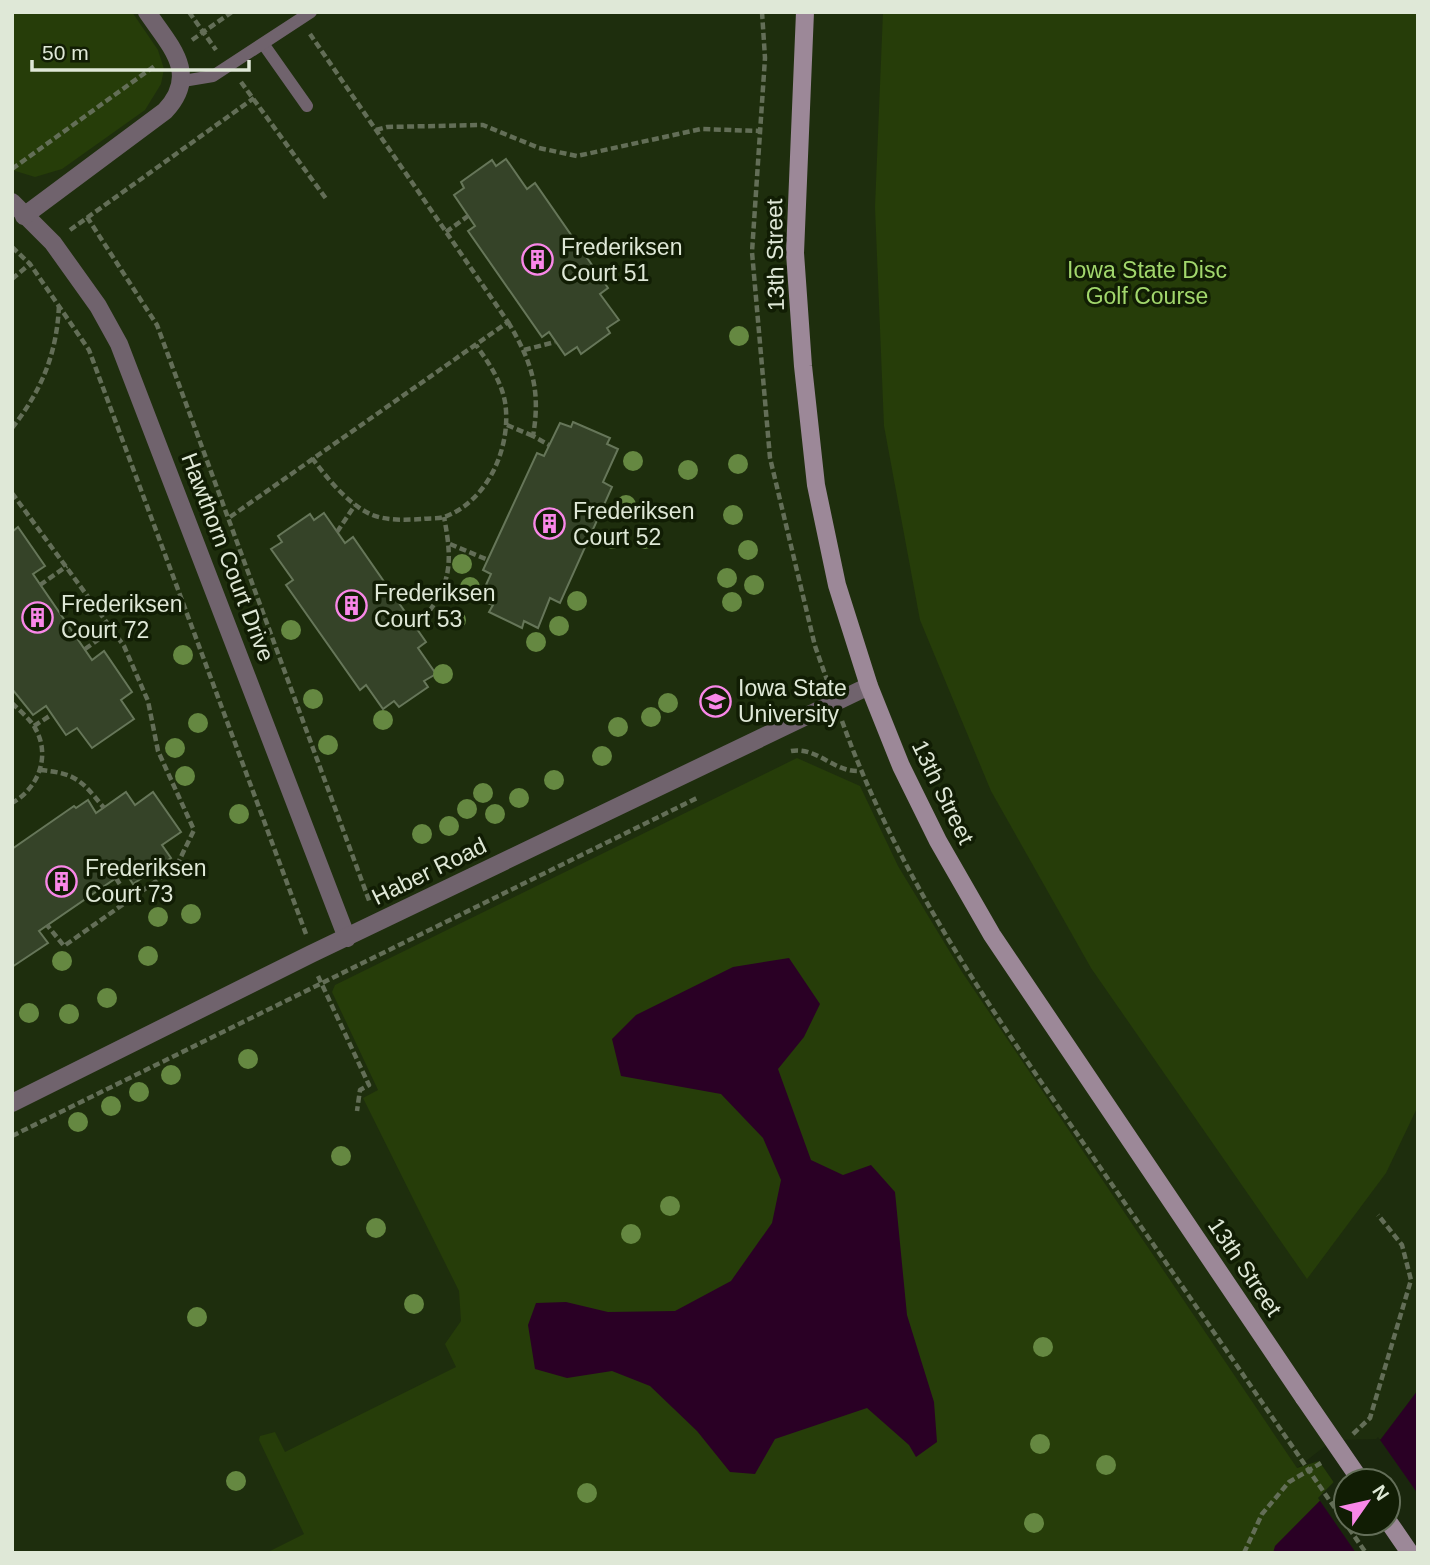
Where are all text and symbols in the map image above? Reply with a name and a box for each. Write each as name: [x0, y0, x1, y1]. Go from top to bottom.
scale bar: [32, 28, 248, 72]
text: 50 m: [42, 41, 89, 64]
street label: 13th Street: [761, 198, 789, 311]
place label: Frederiksen Court 51: [561, 234, 682, 286]
building icon: Frederiksen Court 51: [521, 243, 555, 277]
park label: Iowa State Disc Golf Course: [1067, 257, 1227, 309]
street label: Hawthorn Court Drive: [176, 449, 280, 665]
place label: Frederiksen Court 52: [573, 498, 694, 550]
building icon: Frederiksen Court 52: [533, 507, 567, 541]
place label: Frederiksen Court 53: [374, 580, 495, 632]
building icon: Frederiksen Court 53: [334, 589, 368, 623]
place label: Frederiksen Court 72: [61, 591, 182, 643]
building icon: Frederiksen Court 72: [21, 600, 55, 634]
place label: Iowa State University: [738, 675, 847, 727]
school or university icon: Iowa State University: [698, 684, 732, 718]
street label: 13th Street: [907, 736, 980, 849]
street label: Haber Road: [368, 832, 490, 910]
place label: Frederiksen Court 73: [85, 855, 206, 907]
building icon: Frederiksen Court 73: [45, 864, 79, 898]
street label: 13th Street: [1203, 1213, 1288, 1321]
north arrow: [1332, 1467, 1402, 1537]
text: N: [1368, 1481, 1393, 1504]

